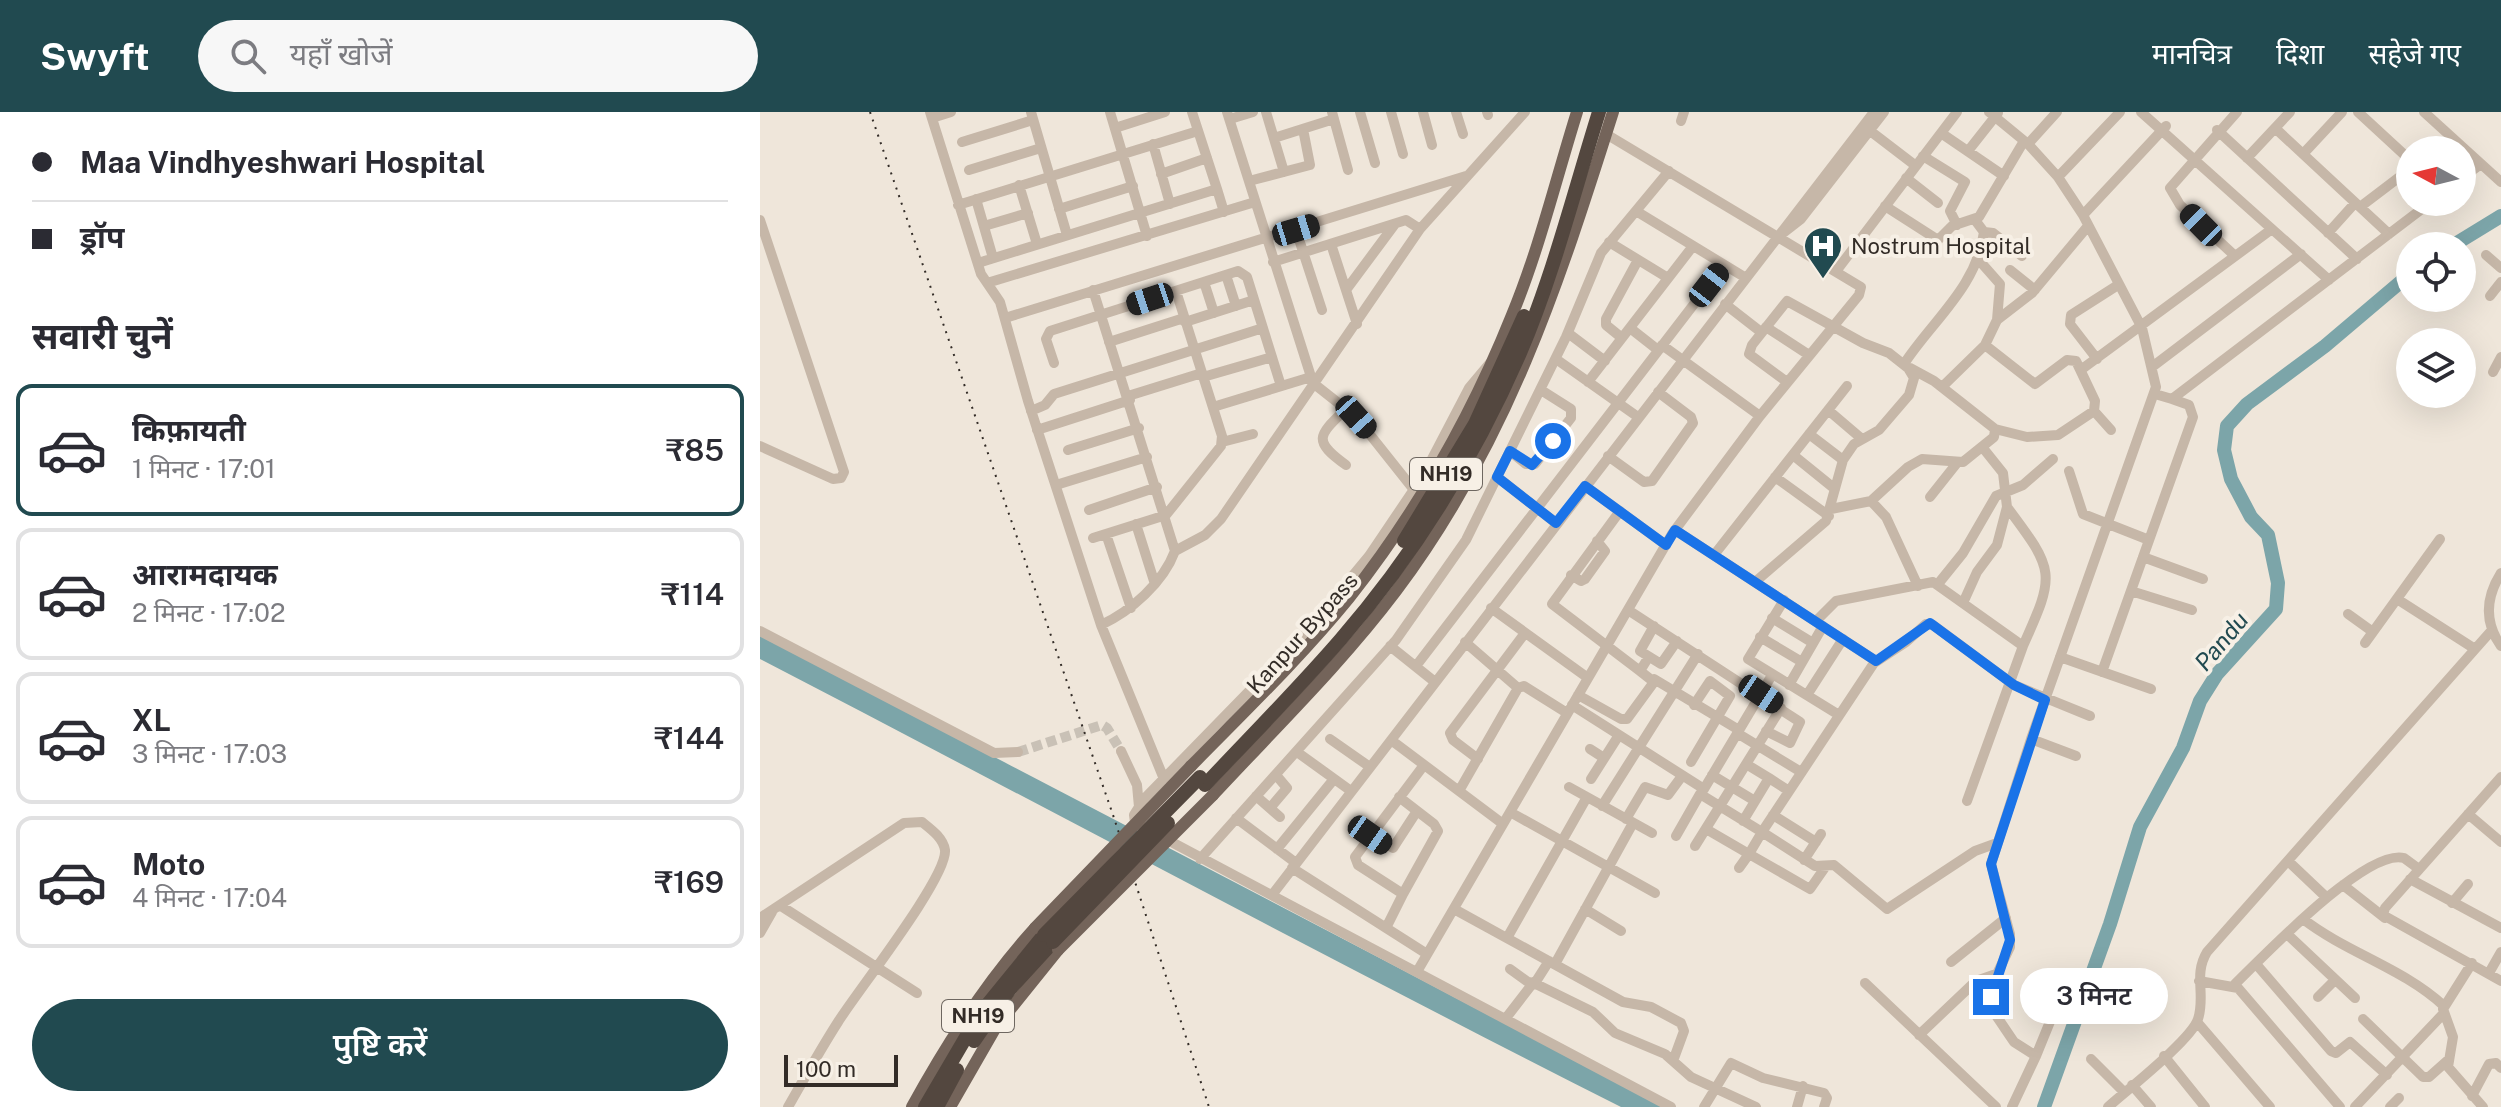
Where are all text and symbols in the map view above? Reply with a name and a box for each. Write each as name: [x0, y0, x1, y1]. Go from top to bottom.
search box: [198, 20, 758, 92]
text: Swyft: [40, 34, 150, 79]
icon: search: [226, 34, 270, 78]
text: यहाँ खोजें: [290, 36, 393, 72]
text: मानचित्र: [2152, 37, 2232, 70]
text: दिशा: [2276, 37, 2324, 70]
text: सहेजे गए: [2368, 37, 2461, 70]
north arrow: [2396, 136, 2476, 216]
map controls: [2396, 136, 2476, 408]
text: Maa Vindhyeshwari Hospital: [80, 144, 485, 180]
car: [2176, 200, 2226, 250]
car: [1270, 212, 1322, 248]
text: ड्रॉप: [80, 219, 124, 255]
hospital icon: Nostrum Hospital: [1802, 225, 1844, 280]
button: locate: [2396, 232, 2476, 312]
place label: Nostrum Hospital: [1851, 233, 2031, 259]
car: [1685, 259, 1733, 311]
car: [1123, 280, 1177, 318]
text: सवारी चुनें: [32, 315, 173, 357]
button: layers: [2396, 328, 2476, 408]
car: [1331, 391, 1381, 443]
text: किफ़ायती: [132, 412, 246, 448]
icon: car: [36, 414, 108, 486]
route start: [1535, 423, 1571, 459]
text: ₹85: [666, 432, 724, 468]
text: 1 मिनट · 17:01: [132, 453, 276, 484]
road number: NH19: [1410, 458, 1482, 490]
text: आरामदायक: [132, 556, 278, 592]
icon: car: [36, 558, 108, 630]
street label: Kanpur Bypass: [1241, 567, 1363, 699]
text: ₹114: [661, 576, 724, 612]
text: 2 मिनट · 17:02: [132, 597, 286, 628]
water label: Pandu: [2188, 606, 2254, 676]
car: [1734, 671, 1788, 717]
icon: car: [36, 702, 108, 774]
text: XL: [132, 702, 171, 738]
text: ₹144: [654, 720, 724, 756]
text: 3 मिनट · 17:03: [132, 738, 287, 769]
car: [1343, 811, 1397, 859]
icon: car: [36, 846, 108, 918]
text: Moto: [132, 846, 205, 882]
text: ₹169: [655, 864, 724, 900]
text: 4 मिनट · 17:04: [132, 882, 287, 913]
callout: 3 मिनट: [2019, 969, 2167, 1025]
route end: [1973, 979, 2009, 1015]
text: 3 मिनट: [2056, 980, 2132, 1011]
button: पुष्टि करें: [32, 999, 728, 1091]
road number: NH19: [942, 1000, 1014, 1032]
scale bar: [784, 1051, 898, 1087]
text: 100 m: [796, 1056, 856, 1082]

